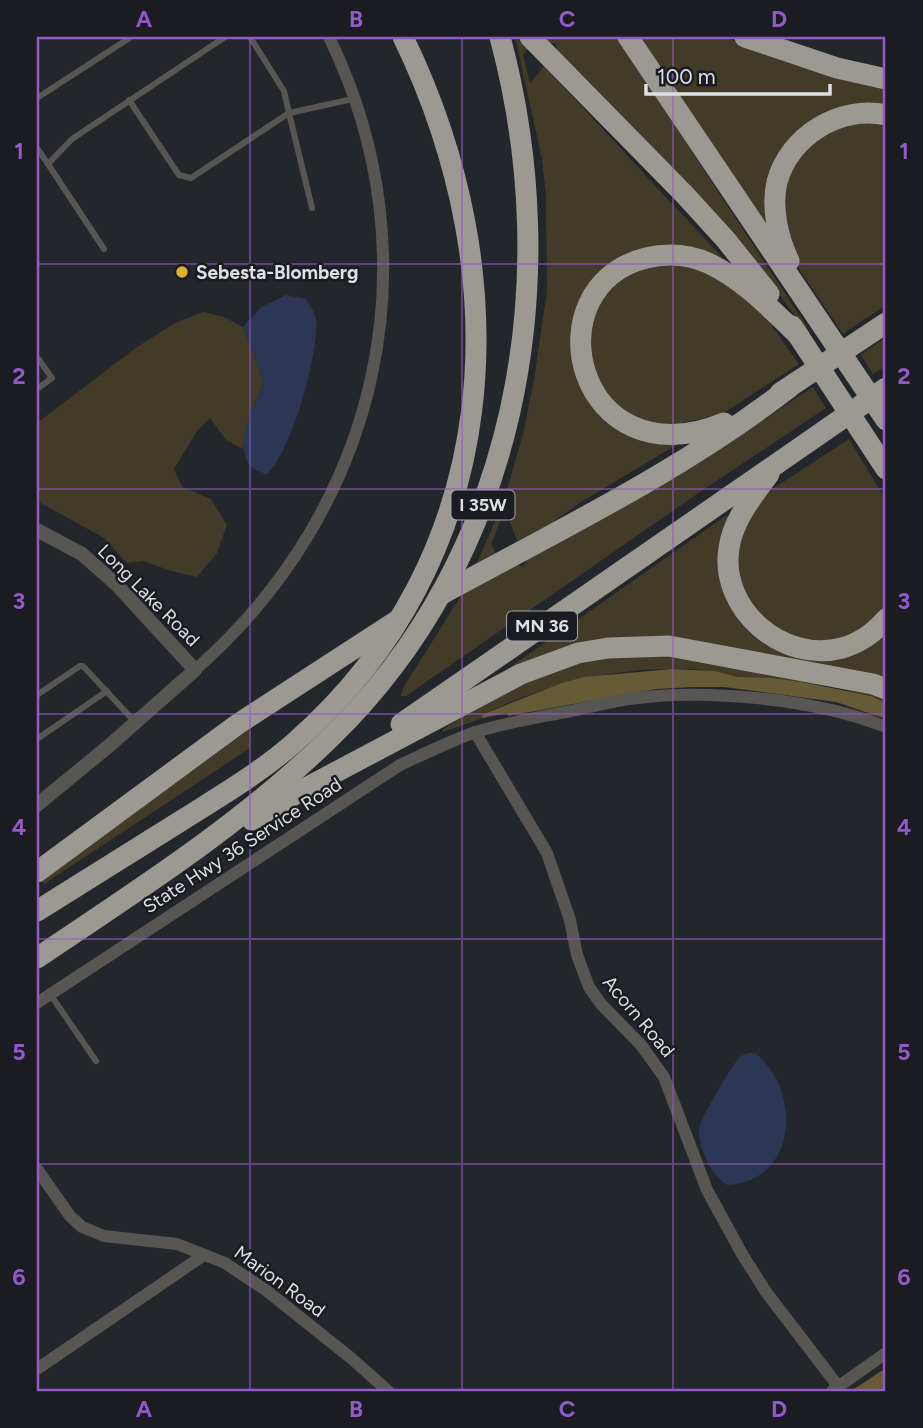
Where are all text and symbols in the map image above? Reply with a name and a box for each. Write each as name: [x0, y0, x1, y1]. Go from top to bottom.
text: A: [136, 5, 153, 33]
text: B: [349, 5, 363, 33]
text: C: [559, 5, 576, 33]
text: D: [771, 5, 787, 33]
scale bar: [646, 52, 830, 96]
text: 100 m: [657, 64, 716, 89]
text: 1: [14, 137, 24, 165]
text: 1: [899, 137, 909, 165]
place label: Sebesta-Blomberg: [196, 261, 359, 284]
marker: Sebesta-Blomberg: [174, 264, 190, 280]
text: 2: [12, 362, 26, 390]
text: 2: [897, 362, 911, 390]
road number: I 35W: [452, 490, 514, 520]
street label: Long Lake Road: [93, 540, 204, 651]
text: 3: [13, 587, 25, 615]
text: 3: [898, 587, 910, 615]
road number: MN 36: [507, 612, 577, 640]
street label: State Hwy 36 Service Road: [139, 773, 346, 918]
text: 4: [12, 813, 26, 841]
text: 4: [897, 813, 911, 841]
street label: Acorn Road: [598, 971, 679, 1062]
text: 5: [12, 1038, 26, 1066]
text: 5: [897, 1038, 911, 1066]
street label: Marion Road: [230, 1241, 330, 1322]
text: 6: [12, 1263, 26, 1291]
text: 6: [897, 1263, 911, 1291]
text: A: [136, 1395, 153, 1423]
text: B: [349, 1395, 363, 1423]
text: C: [559, 1395, 576, 1423]
text: D: [771, 1395, 787, 1423]

